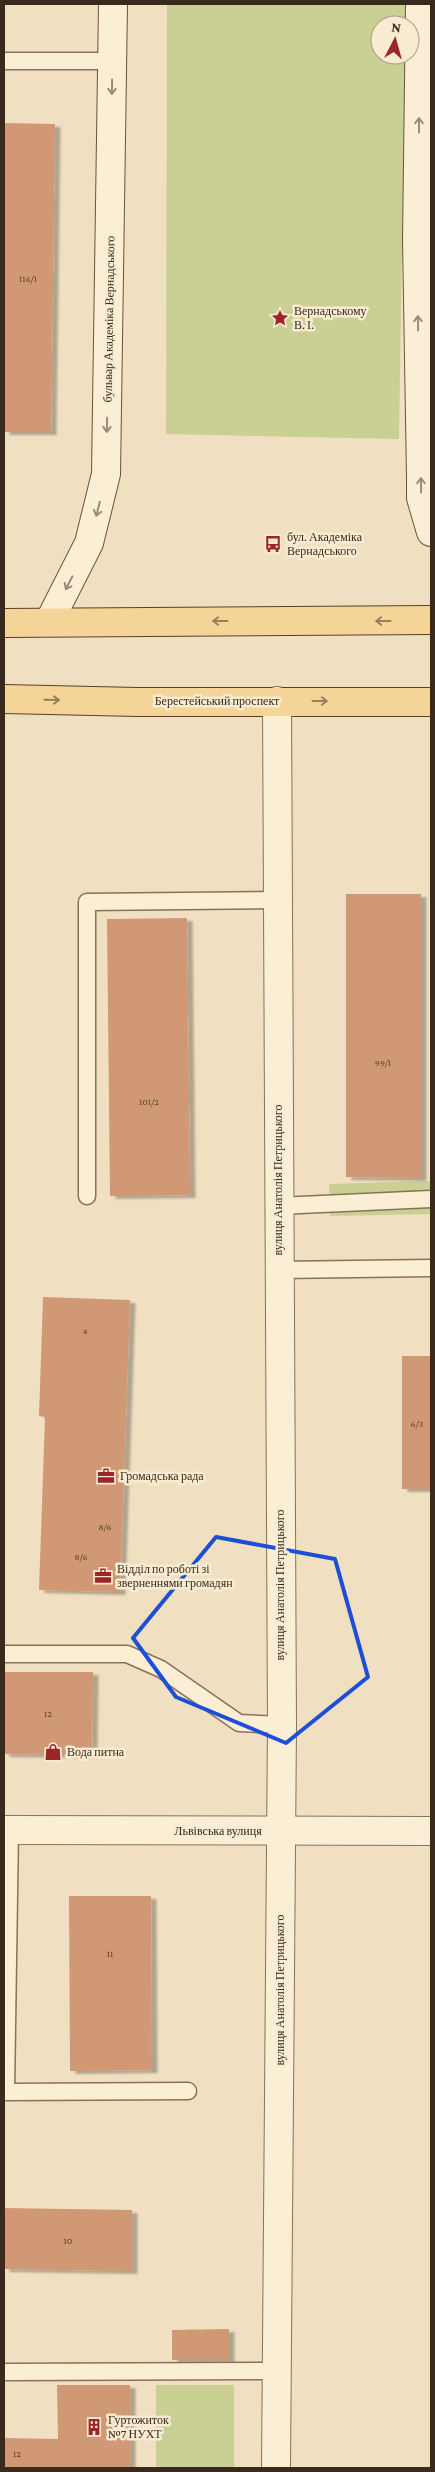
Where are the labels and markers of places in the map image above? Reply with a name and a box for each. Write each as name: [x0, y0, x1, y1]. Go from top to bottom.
place label: Вернадському В. І.: [294, 304, 367, 332]
place icon: Вернадському В. І.: [270, 308, 290, 328]
place label: бул. Академіка Вернадського: [287, 530, 363, 558]
bus stop icon: бул. Академіка Вернадського: [263, 534, 283, 554]
office icon: Громадська рада: [96, 1466, 116, 1486]
place label: Громадська рада: [120, 1469, 204, 1483]
place label: Відділ по роботі зі зверненнями громадян: [117, 1562, 233, 1590]
office icon: Відділ по роботі зі зверненнями громадян: [93, 1566, 113, 1586]
shop icon: Вода питна: [43, 1742, 63, 1762]
place label: Вода питна: [67, 1745, 125, 1759]
place label: Гуртожиток №7 НУХТ: [108, 2413, 169, 2441]
building icon: Гуртожиток №7 НУХТ: [84, 2417, 104, 2437]

